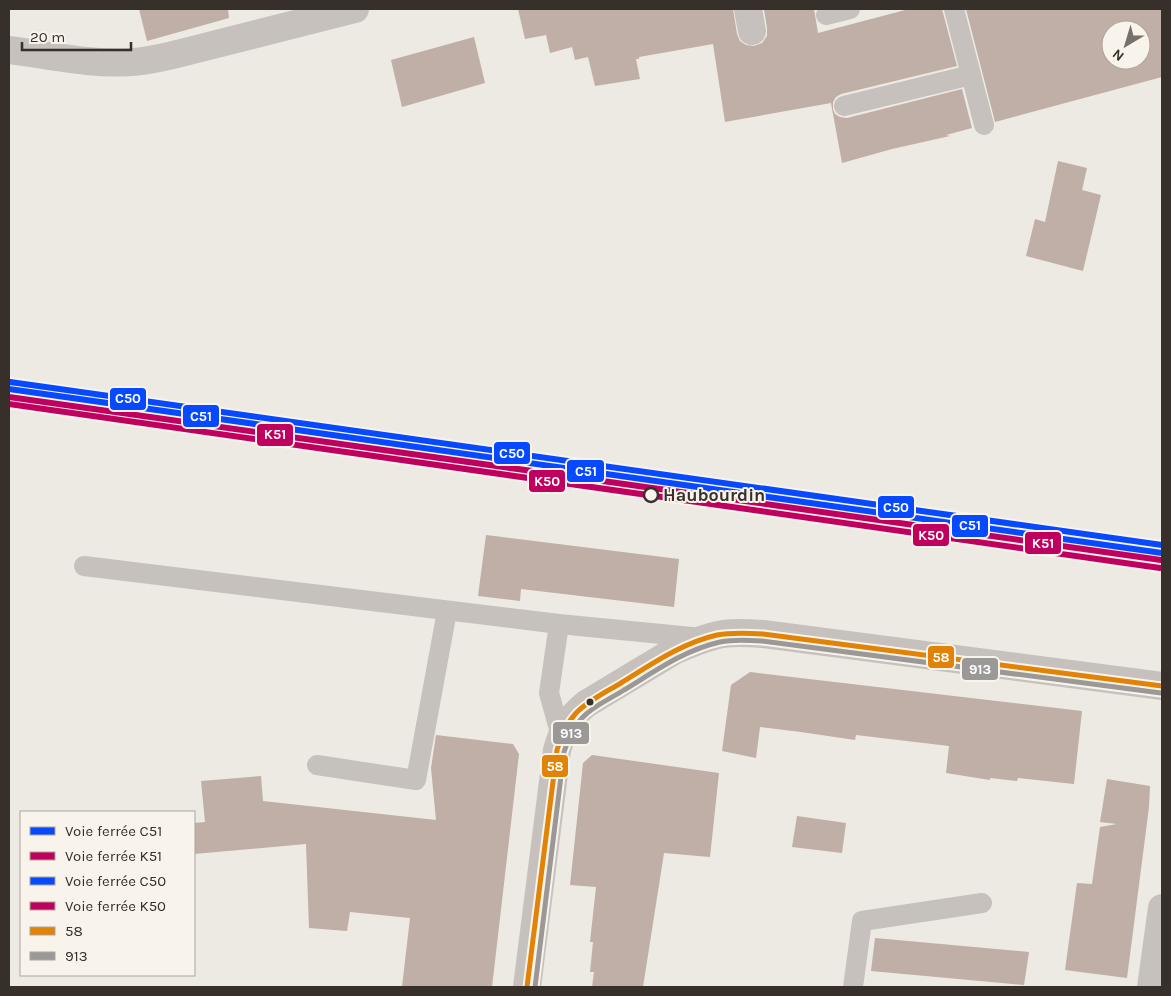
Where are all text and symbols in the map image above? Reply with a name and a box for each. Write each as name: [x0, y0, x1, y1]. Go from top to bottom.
scale bar: [22, 20, 131, 52]
north arrow: [1101, 20, 1151, 70]
text: 20 m: [30, 28, 65, 46]
text: N: [1109, 45, 1127, 65]
line badge: C50: [109, 387, 147, 411]
text: C50: [115, 390, 141, 407]
line badge: C51: [182, 404, 220, 428]
text: C51: [190, 408, 212, 425]
line badge: K51: [256, 423, 294, 447]
text: K51: [264, 426, 286, 443]
line badge: C50: [493, 441, 531, 465]
text: C50: [499, 445, 525, 462]
line badge: C51: [566, 459, 605, 483]
text: C51: [575, 463, 597, 480]
line badge: K50: [528, 469, 566, 493]
text: K50: [534, 473, 560, 490]
place label: Haubourdin: [663, 484, 765, 506]
marker: Haubourdin: [643, 487, 659, 503]
line badge: C50: [877, 495, 915, 519]
text: C50: [883, 499, 909, 516]
line badge: C51: [951, 514, 989, 538]
text: C51: [959, 517, 981, 534]
line badge: K50: [912, 523, 950, 547]
text: K50: [918, 527, 944, 544]
line badge: K51: [1024, 531, 1062, 555]
text: K51: [1032, 535, 1054, 552]
line badge: 58: [927, 645, 955, 669]
text: 58: [932, 649, 950, 666]
line badge: 913: [961, 657, 999, 681]
text: 913: [969, 661, 991, 678]
unlabelled marker: [585, 697, 595, 707]
line badge: 913: [552, 721, 590, 745]
text: 913: [560, 725, 582, 742]
line badge: 58: [541, 754, 569, 778]
text: 58: [546, 758, 564, 775]
legend: [20, 811, 195, 976]
text: Voie ferrée C51: [65, 822, 162, 840]
text: Voie ferrée K51: [65, 847, 162, 865]
text: Voie ferrée C50: [65, 872, 166, 890]
text: Voie ferrée K50: [65, 897, 166, 915]
text: 58: [65, 922, 83, 940]
text: 913: [65, 947, 88, 965]

